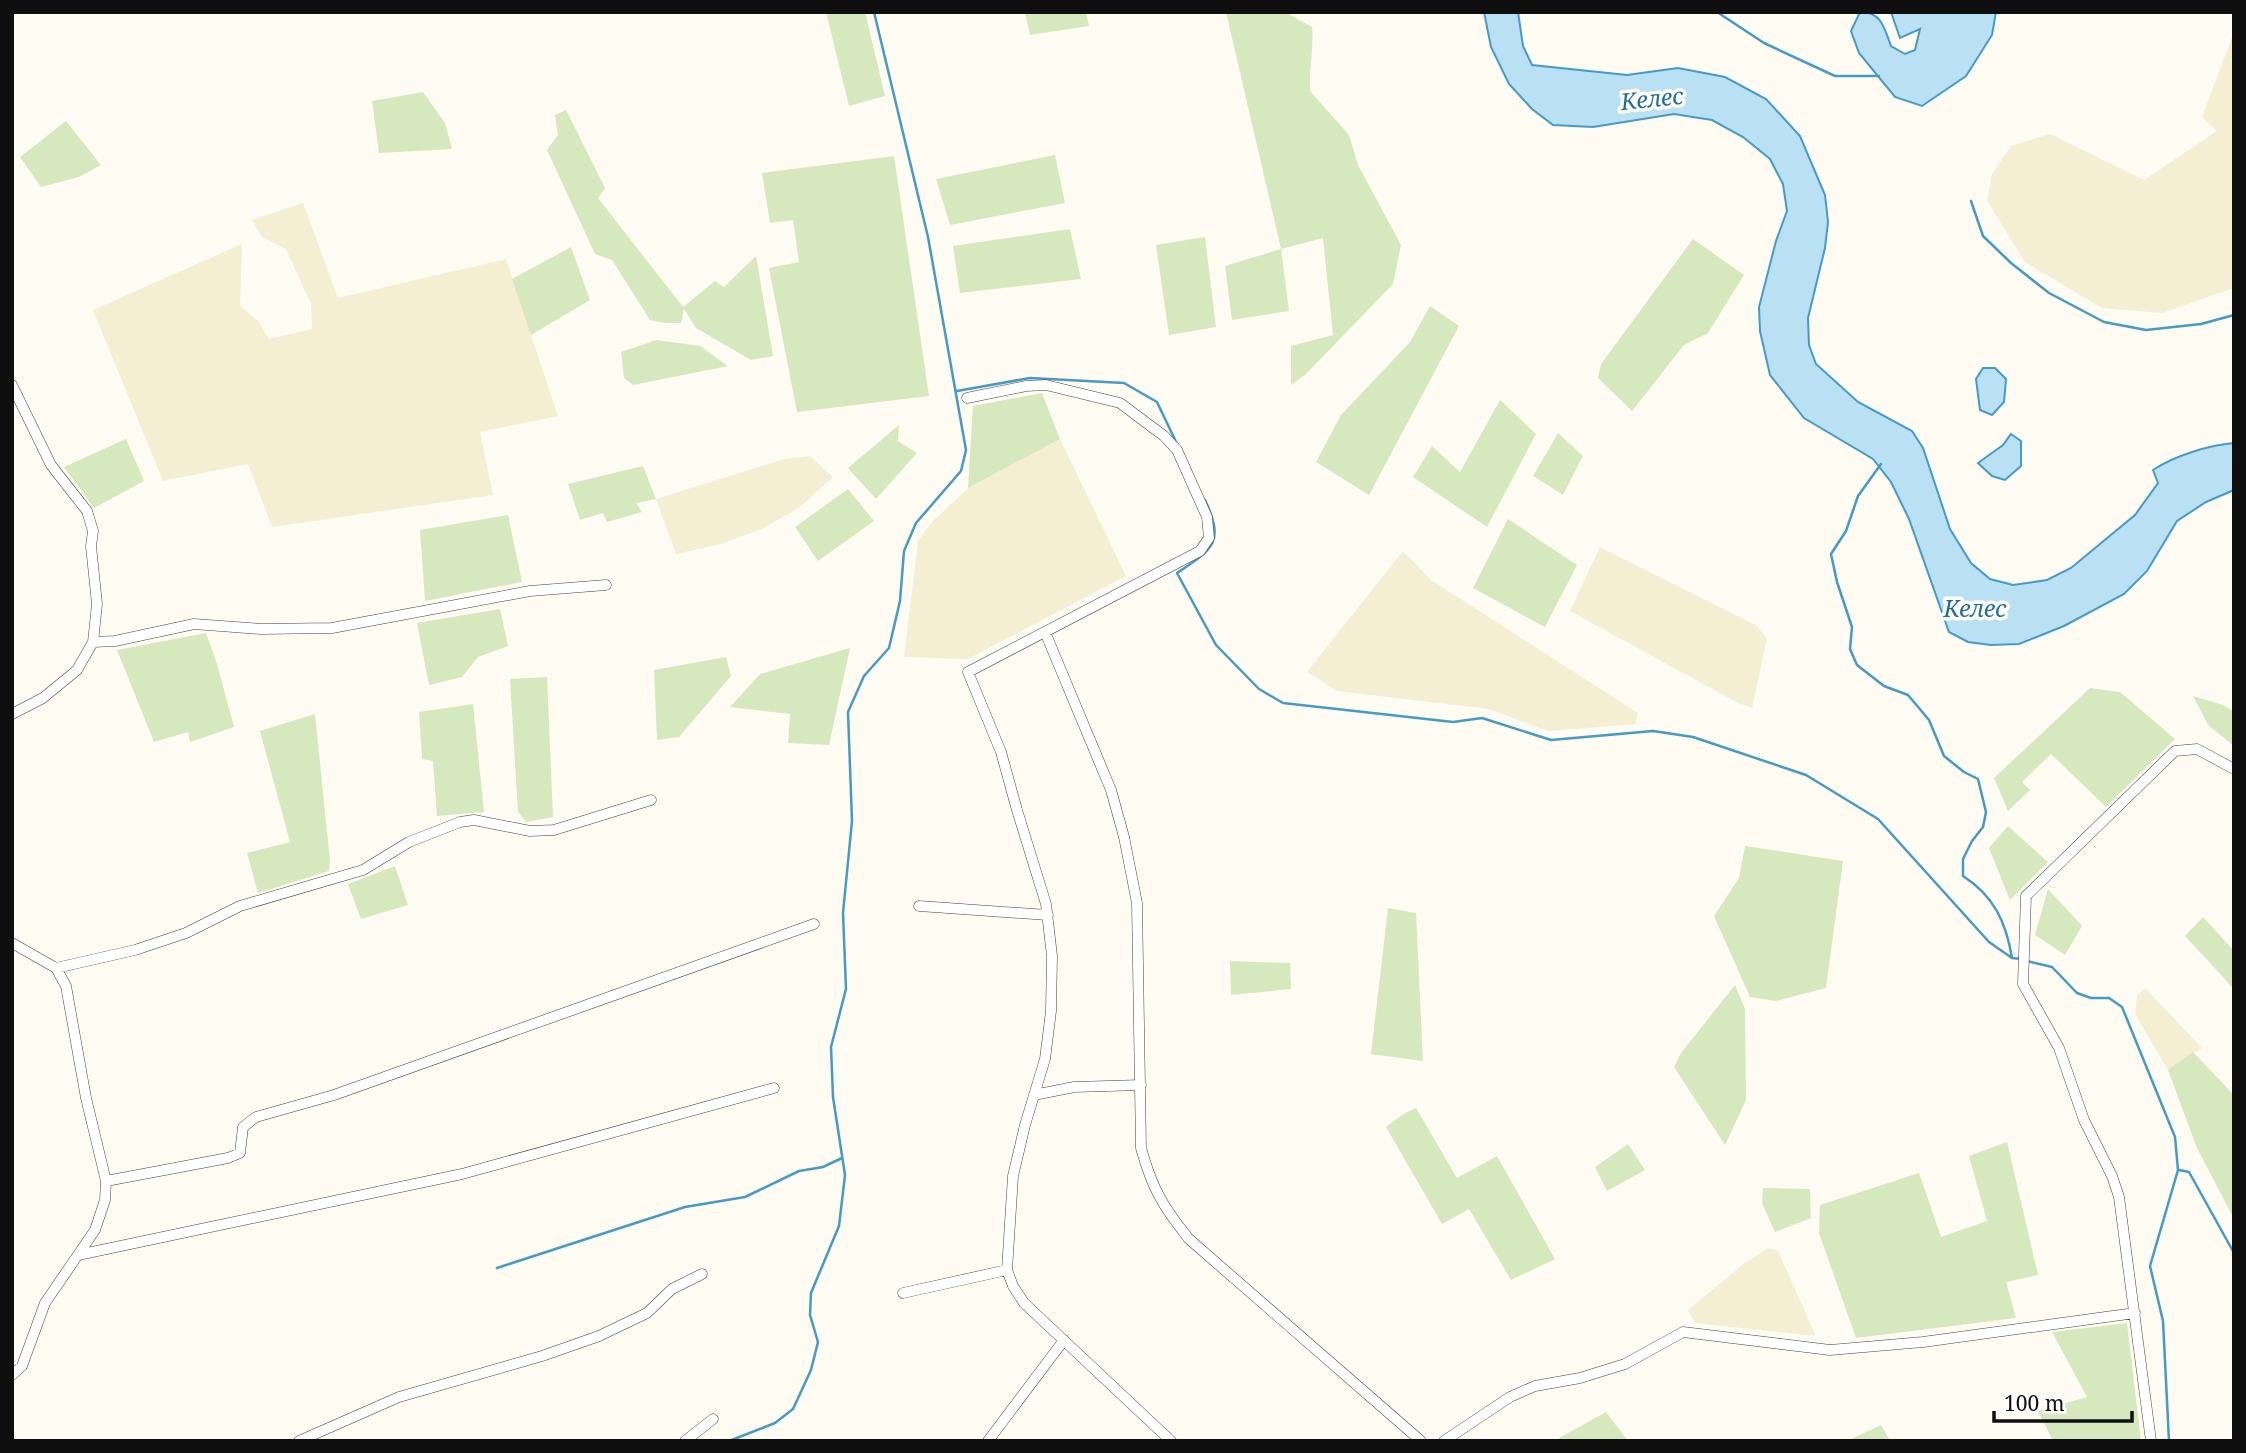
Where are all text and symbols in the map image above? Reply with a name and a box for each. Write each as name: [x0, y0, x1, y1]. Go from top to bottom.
water label: Келес: [1618, 79, 1686, 117]
water label: Келес: [1943, 592, 2007, 624]
scale bar: [1994, 1380, 2132, 1424]
text: 100 m: [2004, 1389, 2065, 1417]

